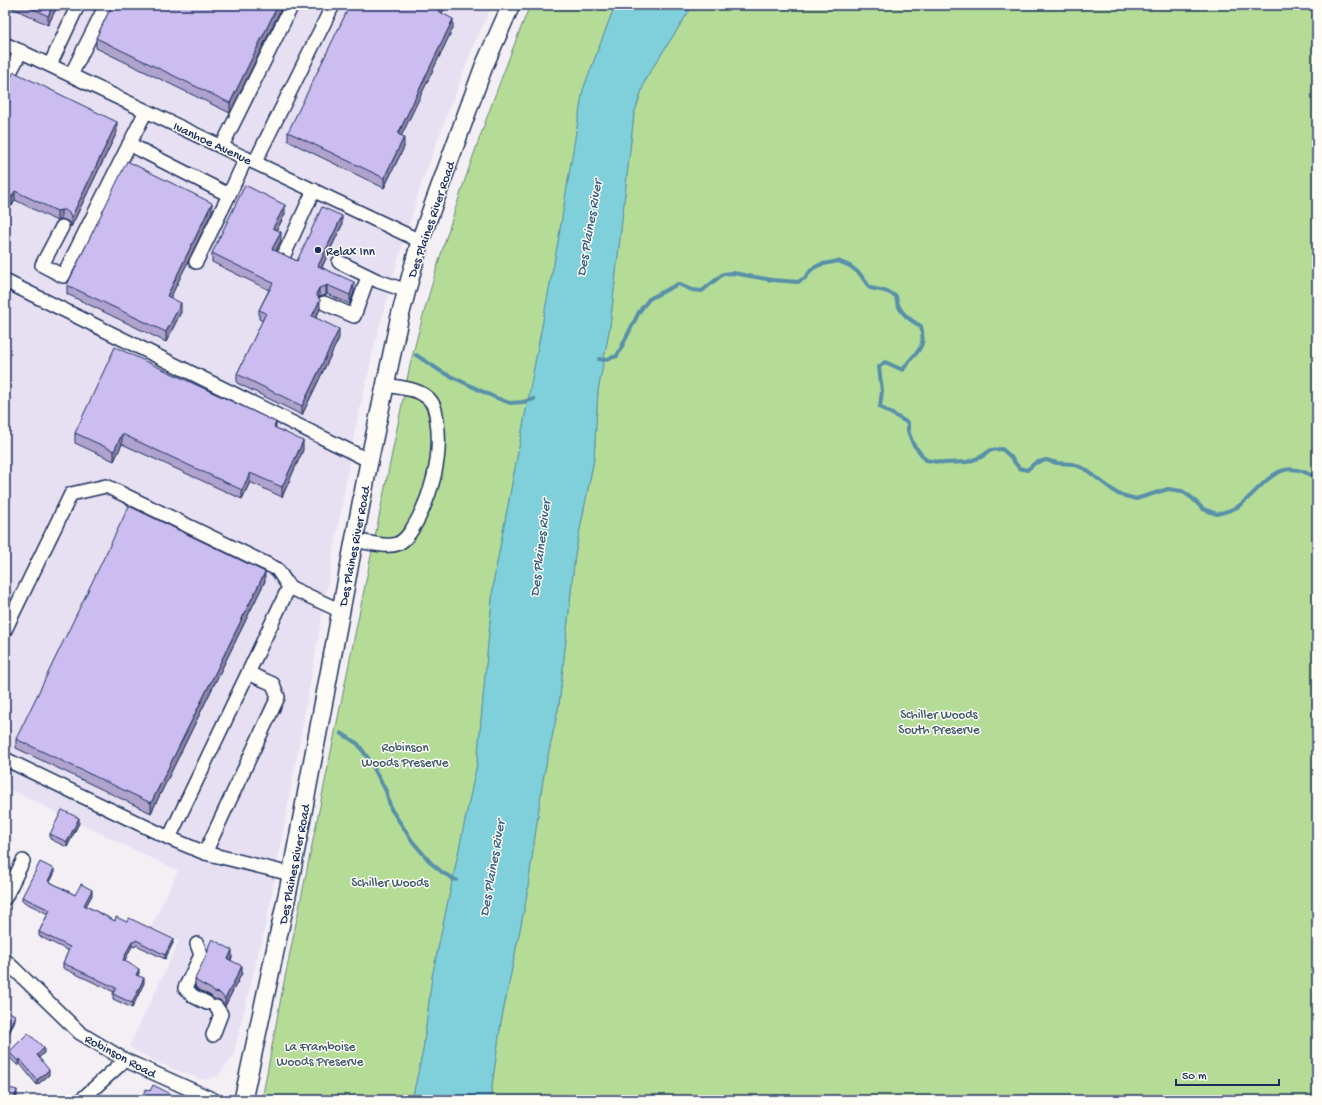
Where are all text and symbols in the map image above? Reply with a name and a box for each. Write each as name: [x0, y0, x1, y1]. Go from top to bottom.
street label: Ivanhoe Avenue: [170, 120, 254, 169]
street label: Des Plaines River Road: [405, 158, 460, 281]
water label: Des Plaines River: [574, 176, 608, 278]
marker: Relax Inn: [313, 245, 323, 255]
place label: Relax Inn: [326, 245, 376, 260]
street label: Des Plaines River Road: [336, 484, 375, 609]
water label: Des Plaines River: [527, 496, 556, 598]
park label: Schiller Woods South Preserve: [898, 708, 980, 738]
park label: Robinson Woods Preserve: [361, 741, 449, 771]
street label: Des Plaines River Road: [276, 802, 315, 927]
water label: Des Plaines River: [477, 816, 511, 918]
park label: Schiller Woods: [351, 876, 430, 891]
street label: Robinson Road: [82, 1032, 159, 1083]
park label: La Framboise Woods Preserve: [276, 1040, 364, 1070]
scale bar: [1176, 1061, 1279, 1087]
text: 50 m: [1182, 1070, 1207, 1084]

